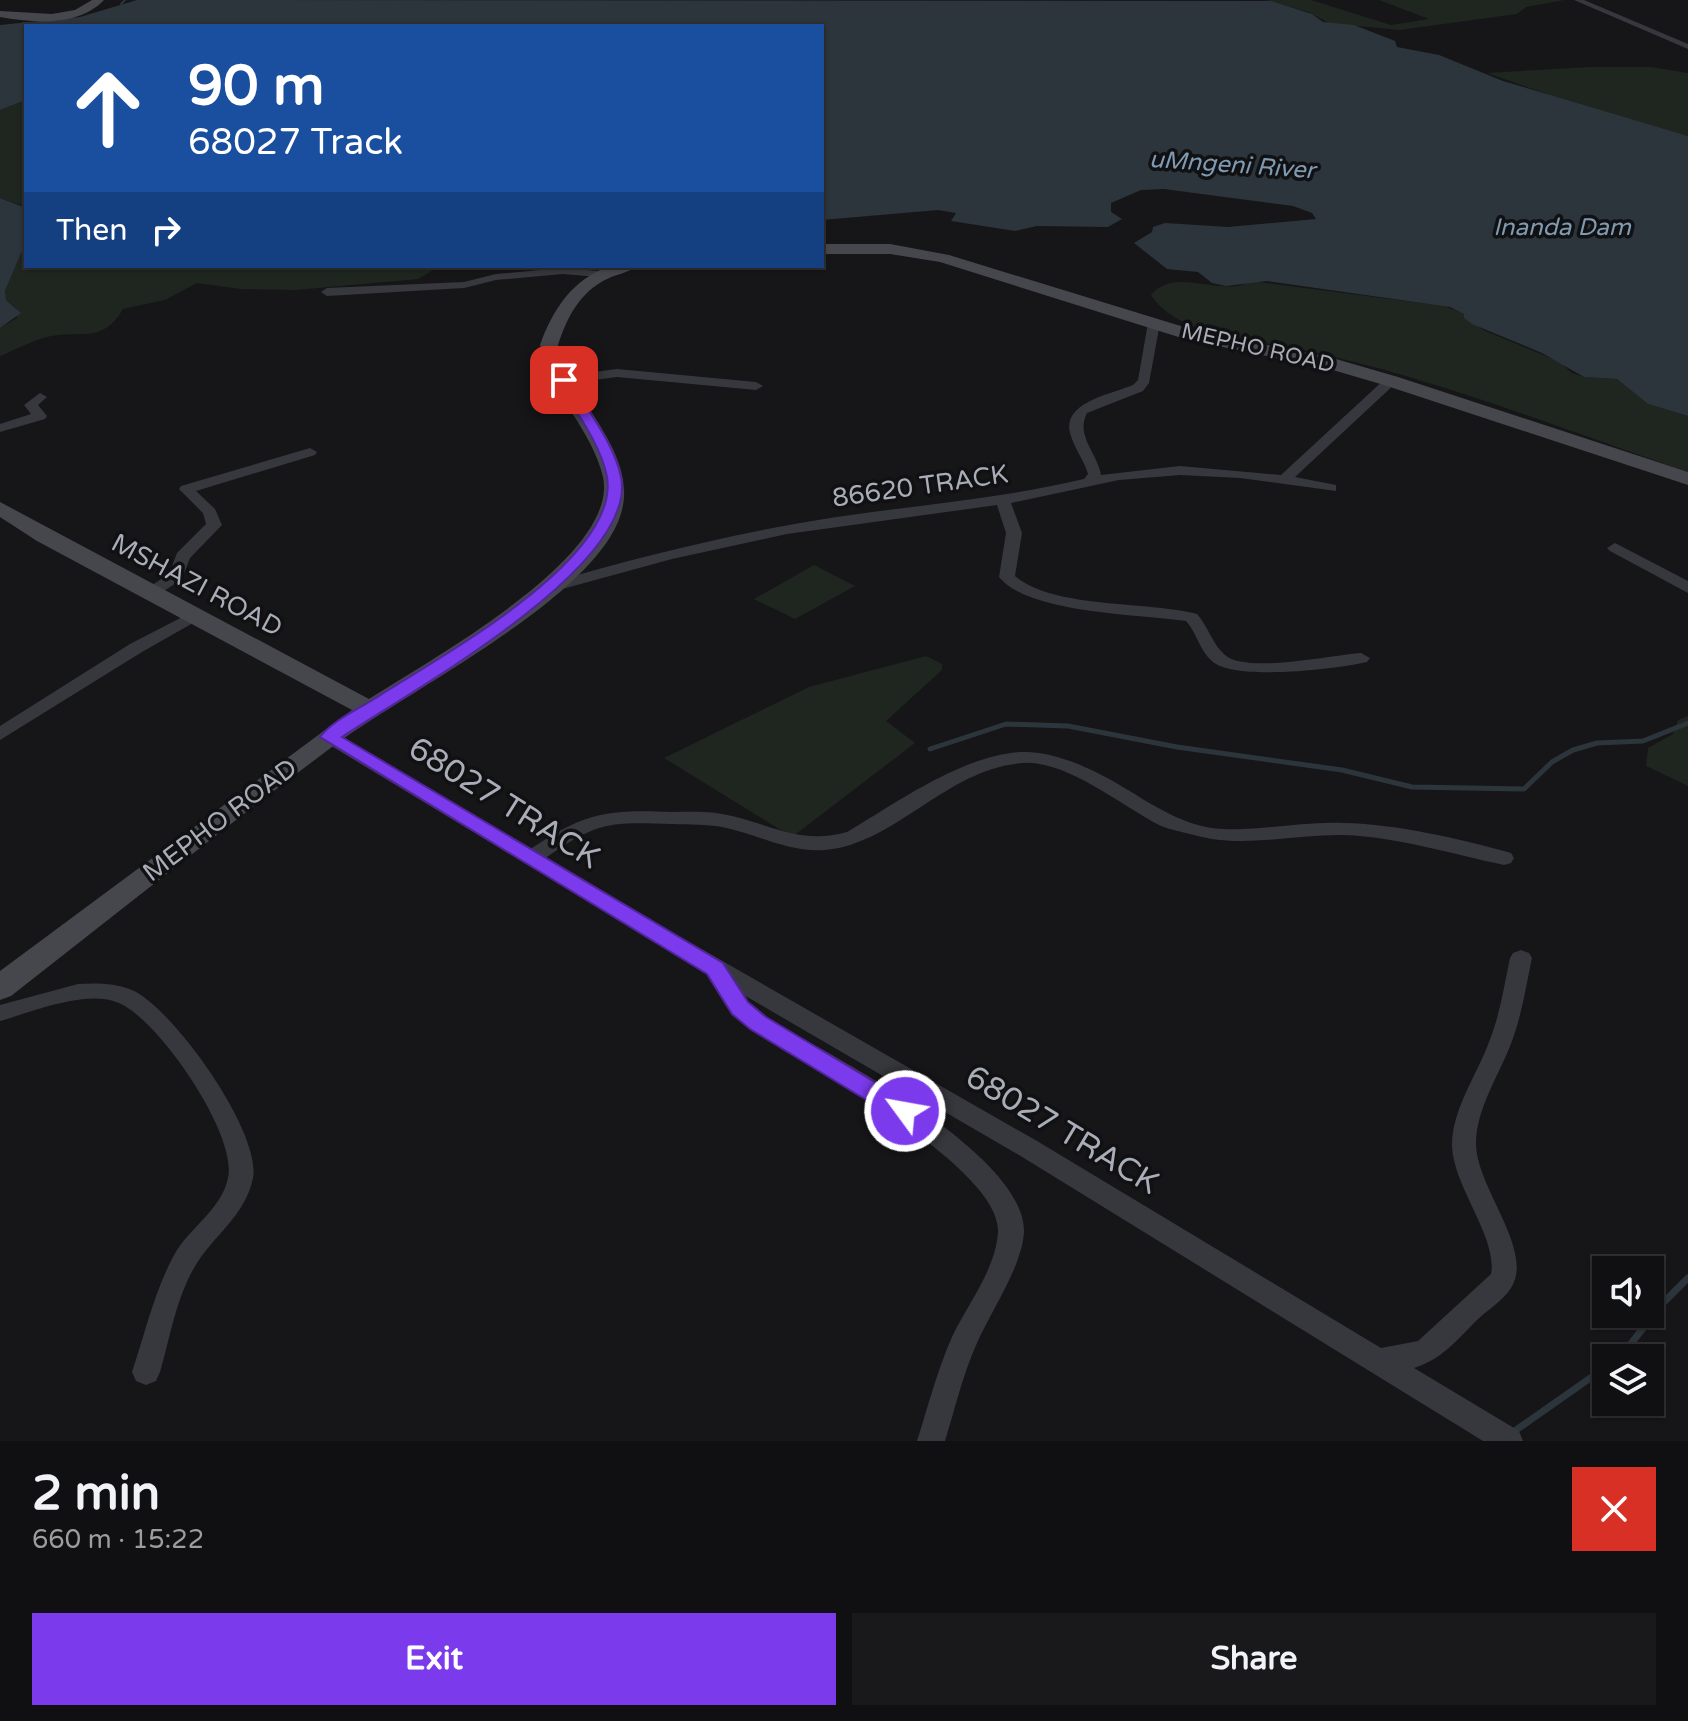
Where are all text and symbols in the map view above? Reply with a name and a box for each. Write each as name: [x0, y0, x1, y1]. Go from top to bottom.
text: 90 m: [188, 53, 324, 120]
icon: ahead: [56, 56, 160, 160]
text: 68027 Track: [188, 121, 403, 164]
water label: uMngeni River: [1148, 145, 1319, 185]
icon: right: [144, 208, 188, 252]
text: Then: [56, 212, 128, 249]
water label: Inanda Dam: [1493, 213, 1632, 242]
street label: MEPHO ROAD: [1179, 318, 1337, 378]
pin: [530, 346, 598, 414]
icon: arrive: [542, 358, 586, 402]
street label: 86620 TRACK: [830, 458, 1010, 514]
street label: MSHAZI ROAD: [106, 527, 288, 643]
street label: 68027 TRACK: [401, 729, 607, 877]
street label: MEPHO ROAD: [137, 752, 303, 888]
street label: 68027 TRACK: [959, 1058, 1165, 1202]
position arrow: [863, 1069, 947, 1153]
map controls: [1592, 1256, 1664, 1416]
button: sound: [1592, 1256, 1664, 1328]
button: layers: [1592, 1344, 1664, 1416]
text: 2 min: [32, 1465, 160, 1523]
button: close: [1572, 1467, 1656, 1551]
text: 660 m · 15:22: [32, 1524, 204, 1555]
button: Exit: [32, 1613, 836, 1705]
button: Share: [852, 1613, 1656, 1705]

